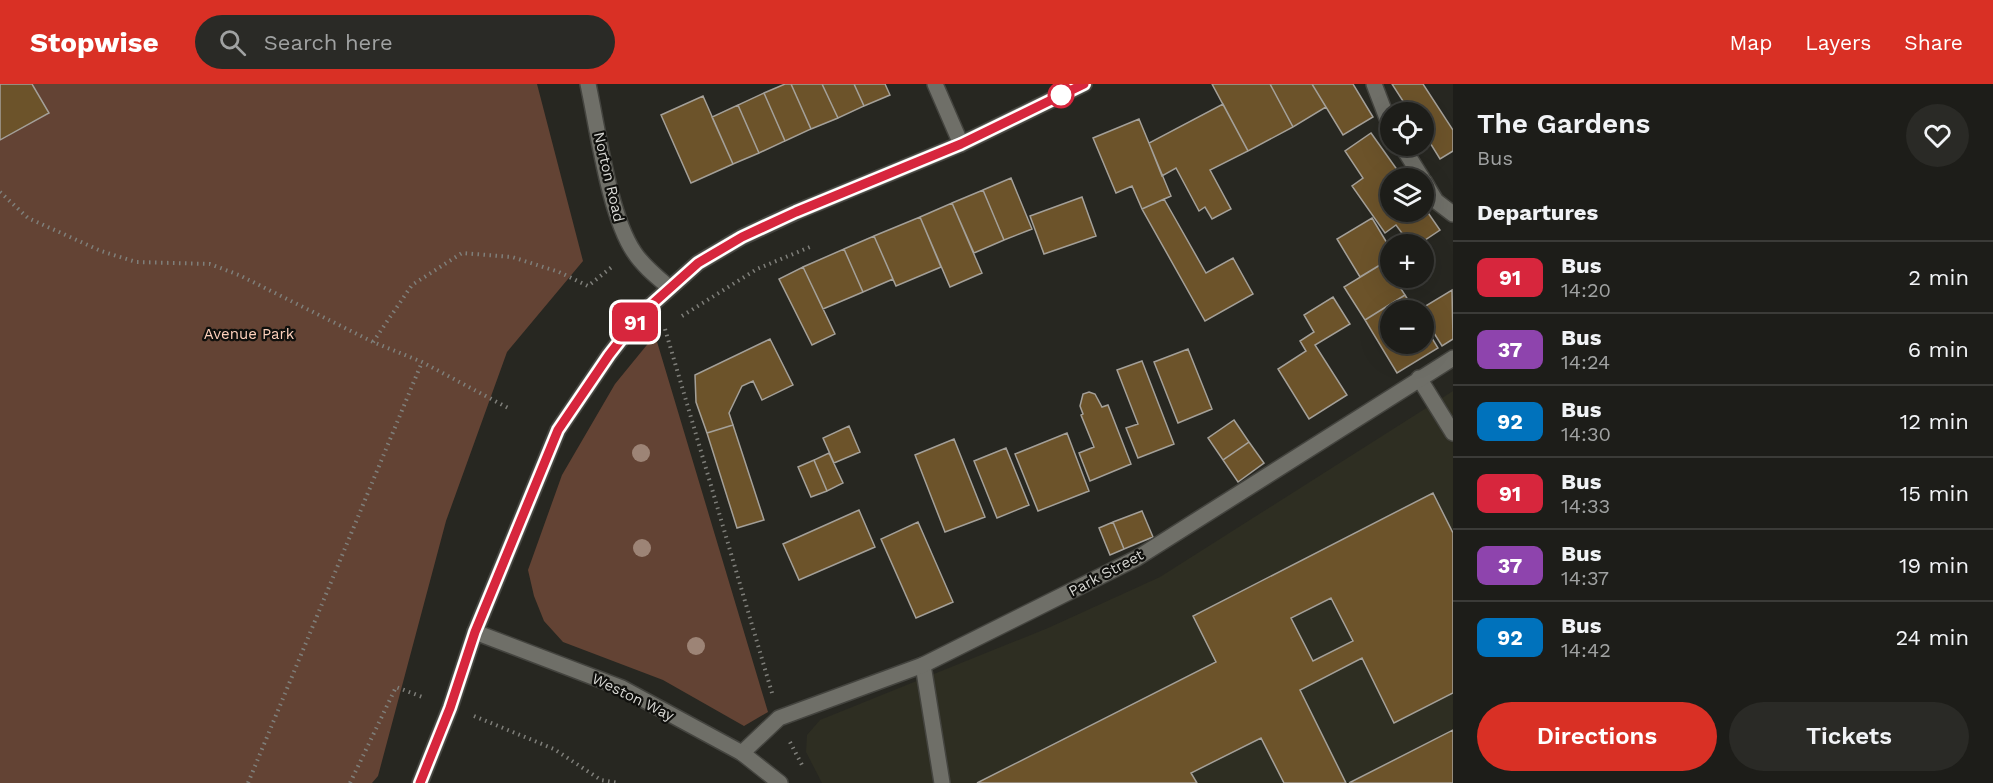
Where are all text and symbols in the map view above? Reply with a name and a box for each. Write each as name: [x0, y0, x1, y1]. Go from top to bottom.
search box: [195, 15, 615, 69]
text: Stopwise: [30, 26, 159, 59]
icon: search: [216, 26, 249, 59]
text: Search here: [264, 30, 393, 55]
text: Map: [1729, 30, 1772, 55]
text: Layers: [1805, 30, 1871, 55]
text: Share: [1904, 30, 1963, 55]
unlabelled marker: [1048, 82, 1074, 108]
map controls: [1380, 102, 1434, 354]
button: locate: [1380, 102, 1434, 156]
button: heart: [1906, 104, 1969, 167]
text: The Gardens: [1477, 107, 1650, 140]
street label: Norton Road: [590, 130, 628, 224]
text: Bus: [1477, 146, 1513, 170]
button: layers: [1380, 168, 1434, 222]
text: Departures: [1477, 200, 1598, 225]
button: +: [1380, 234, 1434, 288]
text: Bus: [1561, 253, 1601, 278]
text: 91: [1499, 265, 1521, 290]
text: 2 min: [1908, 265, 1969, 290]
text: 14:20: [1561, 278, 1611, 302]
button: −: [1380, 300, 1434, 354]
line badge: 91: [608, 302, 662, 342]
text: 91: [624, 310, 646, 335]
park label: Avenue Park: [204, 325, 295, 343]
text: Bus: [1561, 325, 1601, 350]
text: 37: [1498, 337, 1522, 362]
text: 6 min: [1908, 337, 1969, 362]
text: 14:24: [1561, 350, 1610, 374]
text: Bus: [1561, 397, 1601, 422]
text: 92: [1497, 409, 1523, 434]
text: 12 min: [1900, 409, 1969, 434]
text: 14:30: [1561, 422, 1611, 446]
text: Bus: [1561, 469, 1601, 494]
text: 91: [1499, 481, 1521, 506]
text: 15 min: [1900, 481, 1969, 506]
text: 14:33: [1561, 494, 1610, 518]
text: Bus: [1561, 541, 1601, 566]
street label: Park Street: [1065, 545, 1147, 600]
text: 37: [1498, 553, 1522, 578]
text: 19 min: [1899, 553, 1969, 578]
text: 14:37: [1561, 566, 1609, 590]
text: Bus: [1561, 613, 1601, 638]
text: 92: [1497, 625, 1523, 650]
text: 24 min: [1895, 625, 1969, 650]
text: 14:42: [1561, 638, 1611, 662]
street label: Weston Way: [589, 669, 677, 725]
button: Directions: [1477, 702, 1717, 771]
button: Tickets: [1729, 702, 1969, 771]

